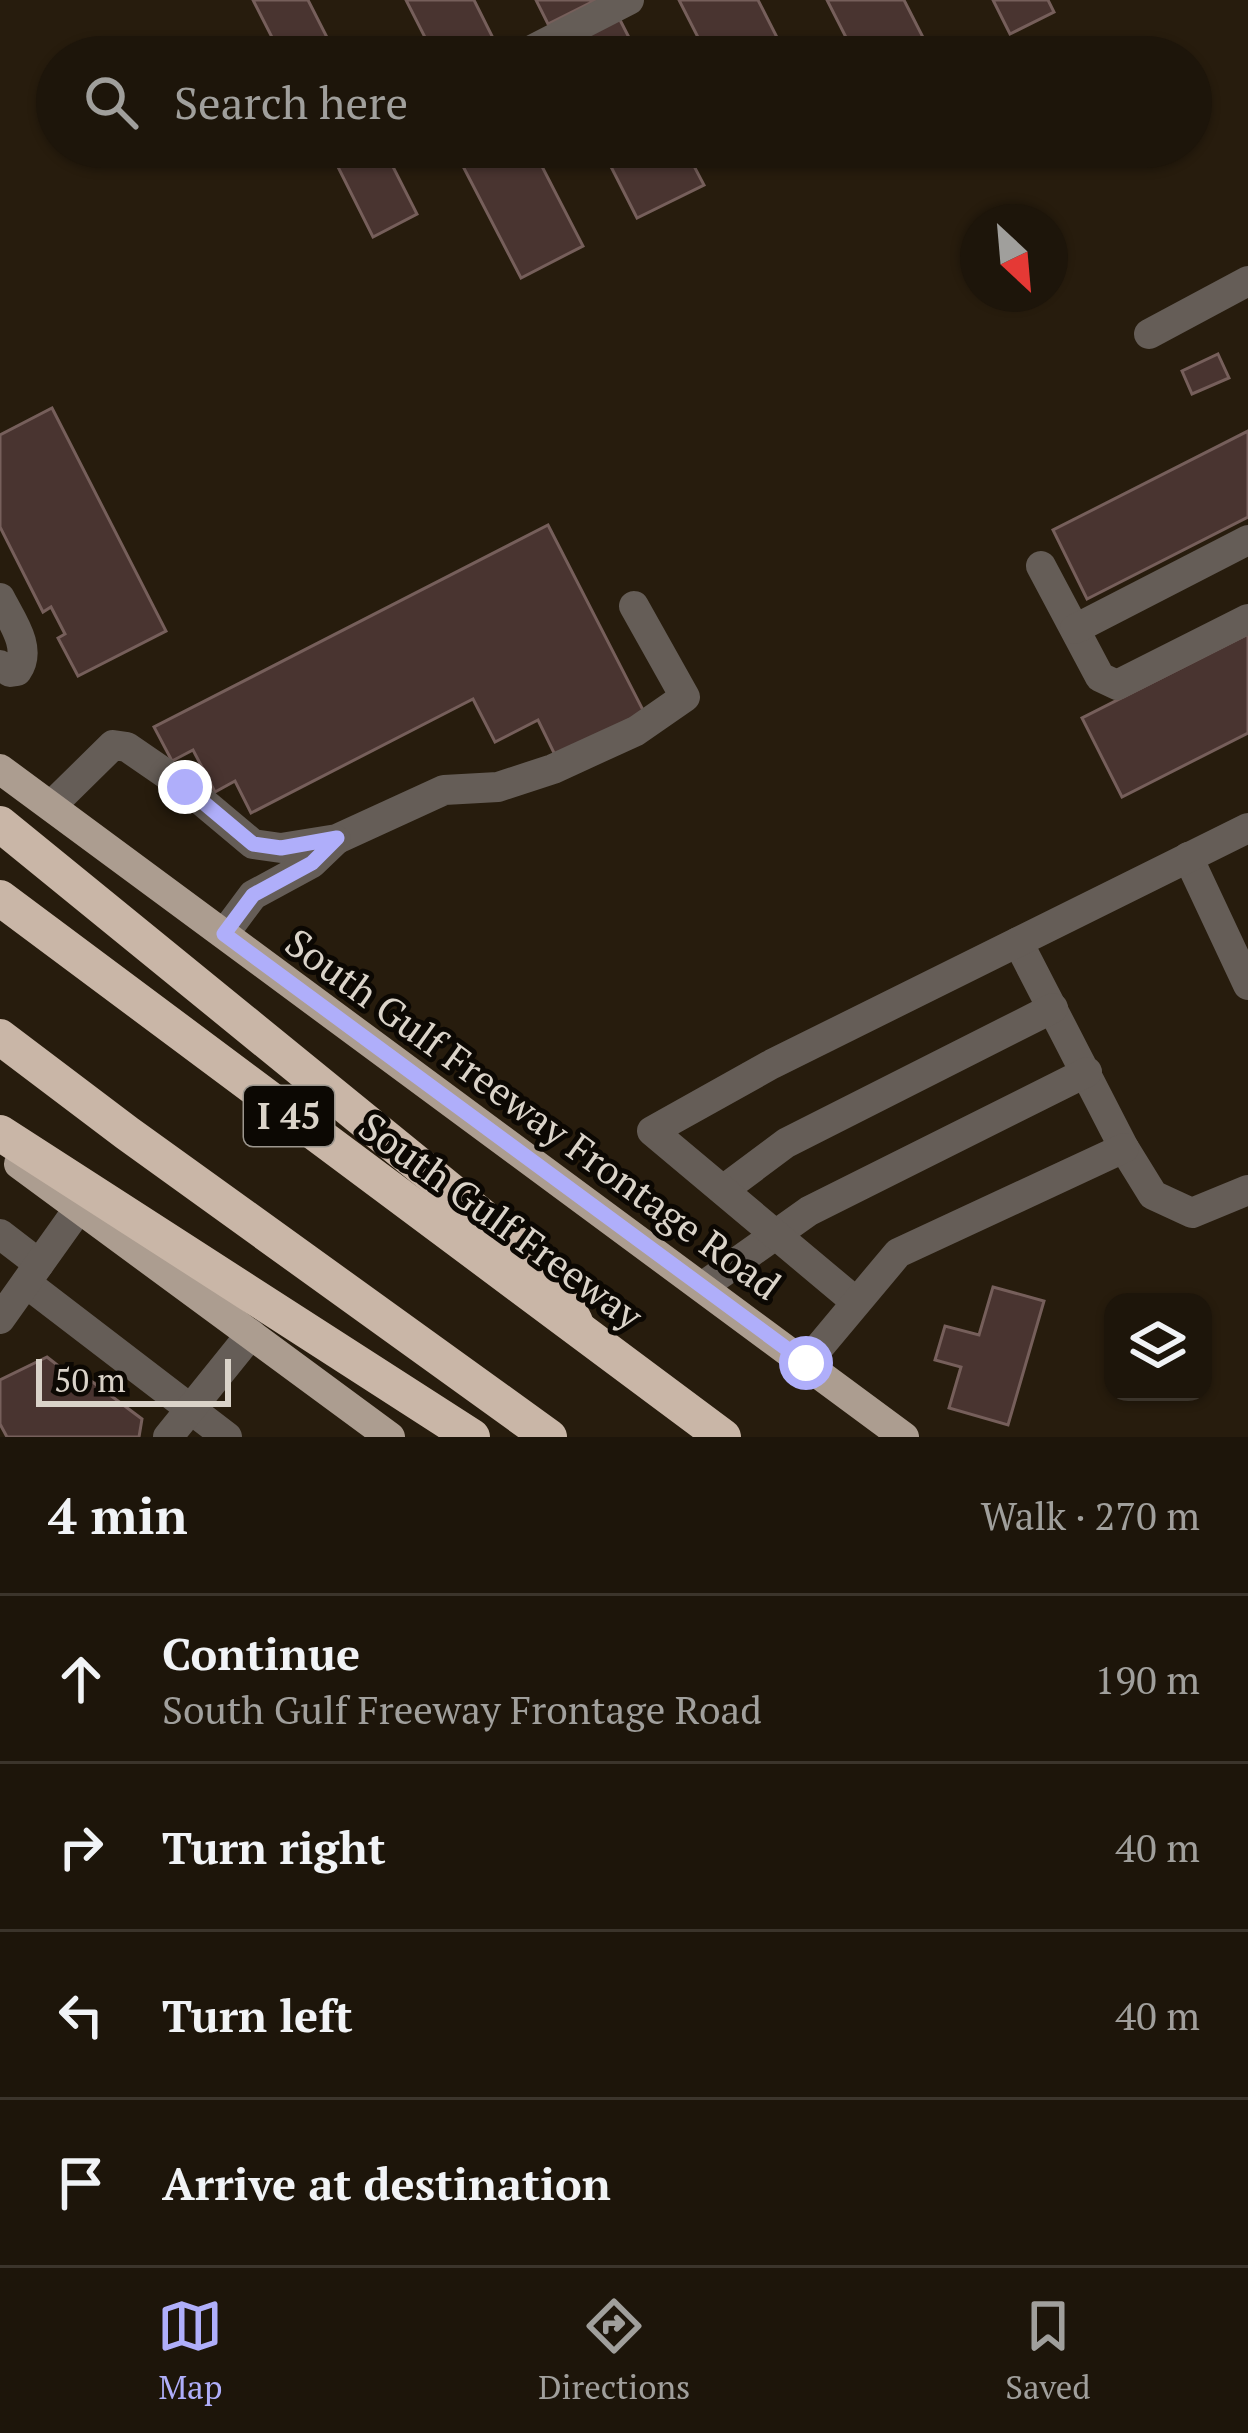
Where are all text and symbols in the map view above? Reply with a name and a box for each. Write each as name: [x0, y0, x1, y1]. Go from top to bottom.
search box: [36, 36, 1212, 168]
icon: search: [78, 69, 144, 135]
text: Search here: [174, 72, 408, 132]
north arrow: [960, 204, 1068, 312]
route end: [158, 760, 212, 814]
street label: South Gulf Freeway Frontage Road: [277, 919, 789, 1309]
road number: I 45: [244, 1086, 334, 1146]
street label: South Gulf Freeway: [350, 1103, 652, 1339]
map controls: [1104, 1293, 1212, 1401]
button: layers: [1104, 1293, 1212, 1401]
route start: [779, 1336, 833, 1390]
scale bar: [36, 1353, 231, 1406]
text: 50 m: [54, 1358, 126, 1401]
text: 4 min: [48, 1481, 188, 1549]
text: Walk · 270 m: [981, 1489, 1200, 1541]
text: Continue: [162, 1623, 360, 1683]
icon: ahead: [48, 1646, 114, 1712]
text: 190 m: [1095, 1653, 1200, 1705]
text: South Gulf Freeway Frontage Road: [162, 1683, 762, 1735]
icon: right: [48, 1814, 114, 1880]
text: Turn right: [162, 1817, 386, 1877]
text: 40 m: [1115, 1821, 1200, 1873]
icon: left: [48, 1982, 114, 2048]
text: Turn left: [162, 1985, 353, 2045]
text: 40 m: [1115, 1989, 1200, 2041]
icon: arrive: [48, 2150, 114, 2216]
text: Arrive at destination: [162, 2153, 611, 2213]
tab: Map: [157, 2293, 223, 2408]
tab: Directions: [538, 2293, 690, 2408]
tab: Saved: [1005, 2293, 1091, 2408]

